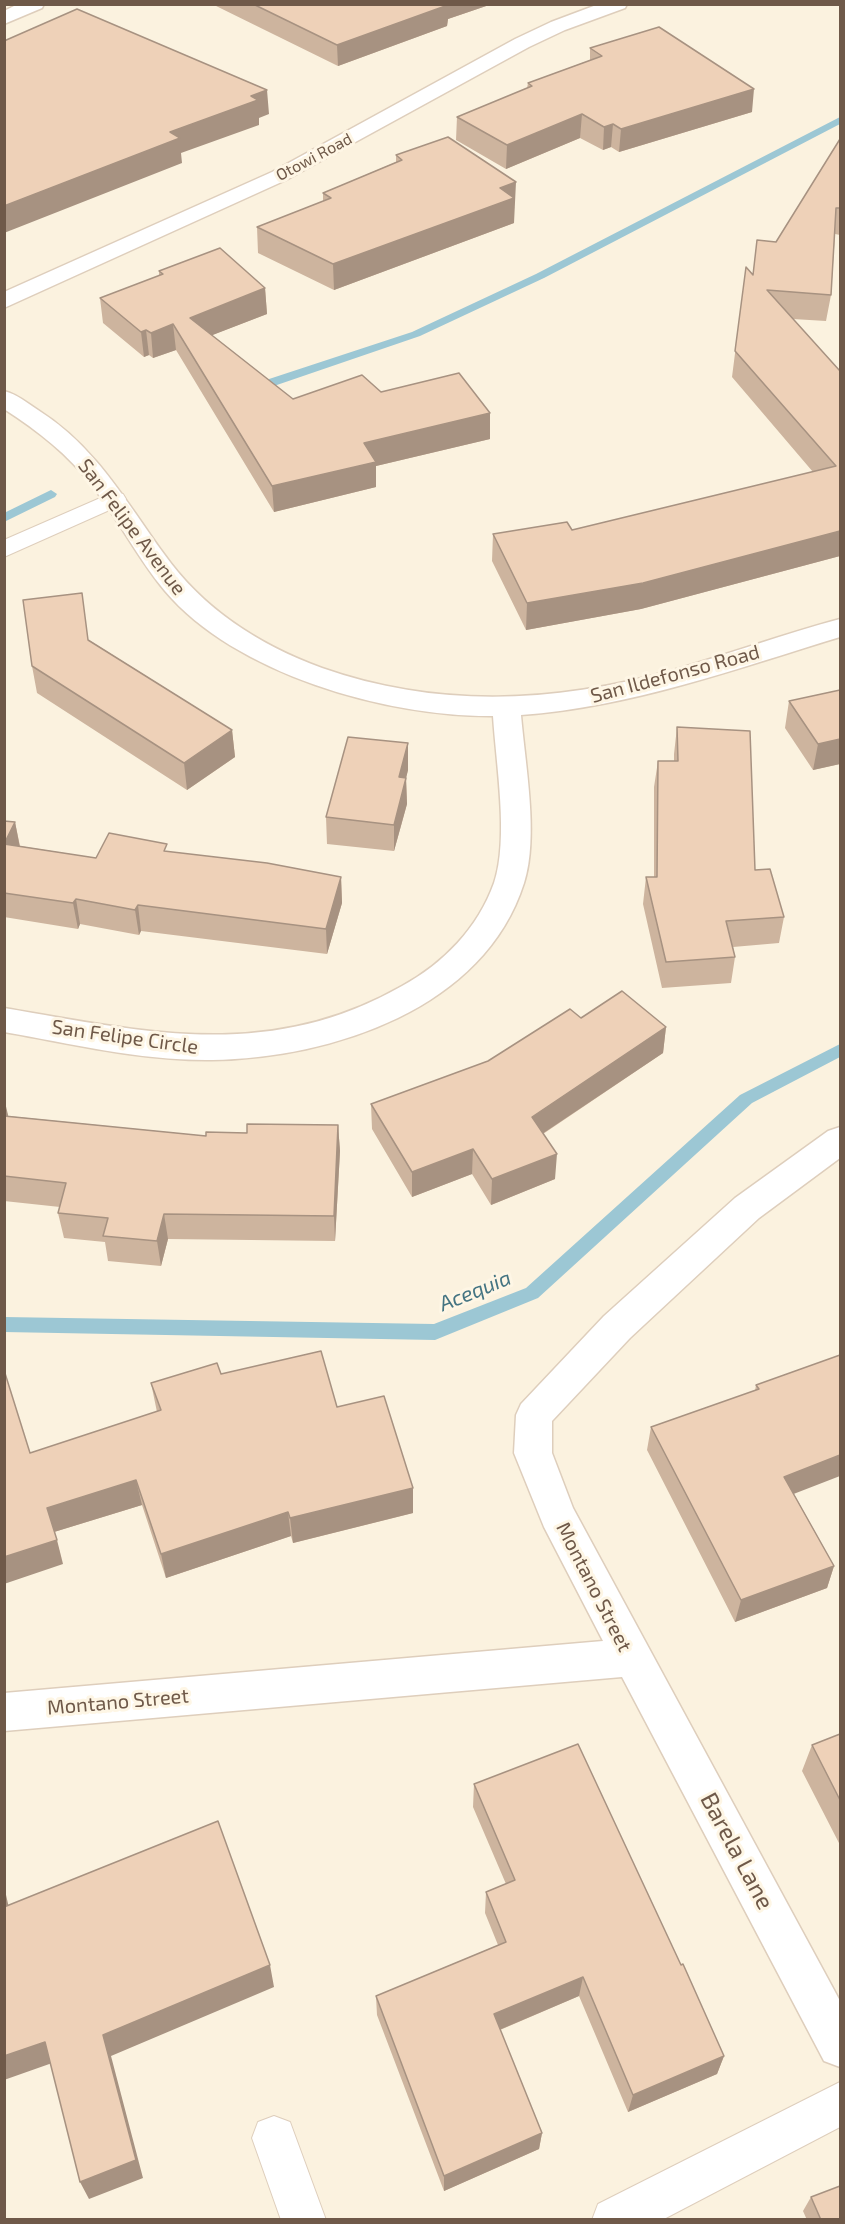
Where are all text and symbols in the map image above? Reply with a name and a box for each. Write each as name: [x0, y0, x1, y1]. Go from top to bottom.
street label: Otowi Road: [273, 129, 355, 185]
street label: San Felipe Avenue: [73, 454, 191, 600]
street label: San Ildefonso Road: [588, 640, 762, 708]
street label: San Felipe Circle: [50, 1015, 200, 1059]
water label: Acequia: [435, 1265, 515, 1317]
street label: Montano Street: [551, 1518, 637, 1656]
street label: Montano Street: [46, 1684, 190, 1720]
street label: Barela Lane: [694, 1788, 780, 1914]

